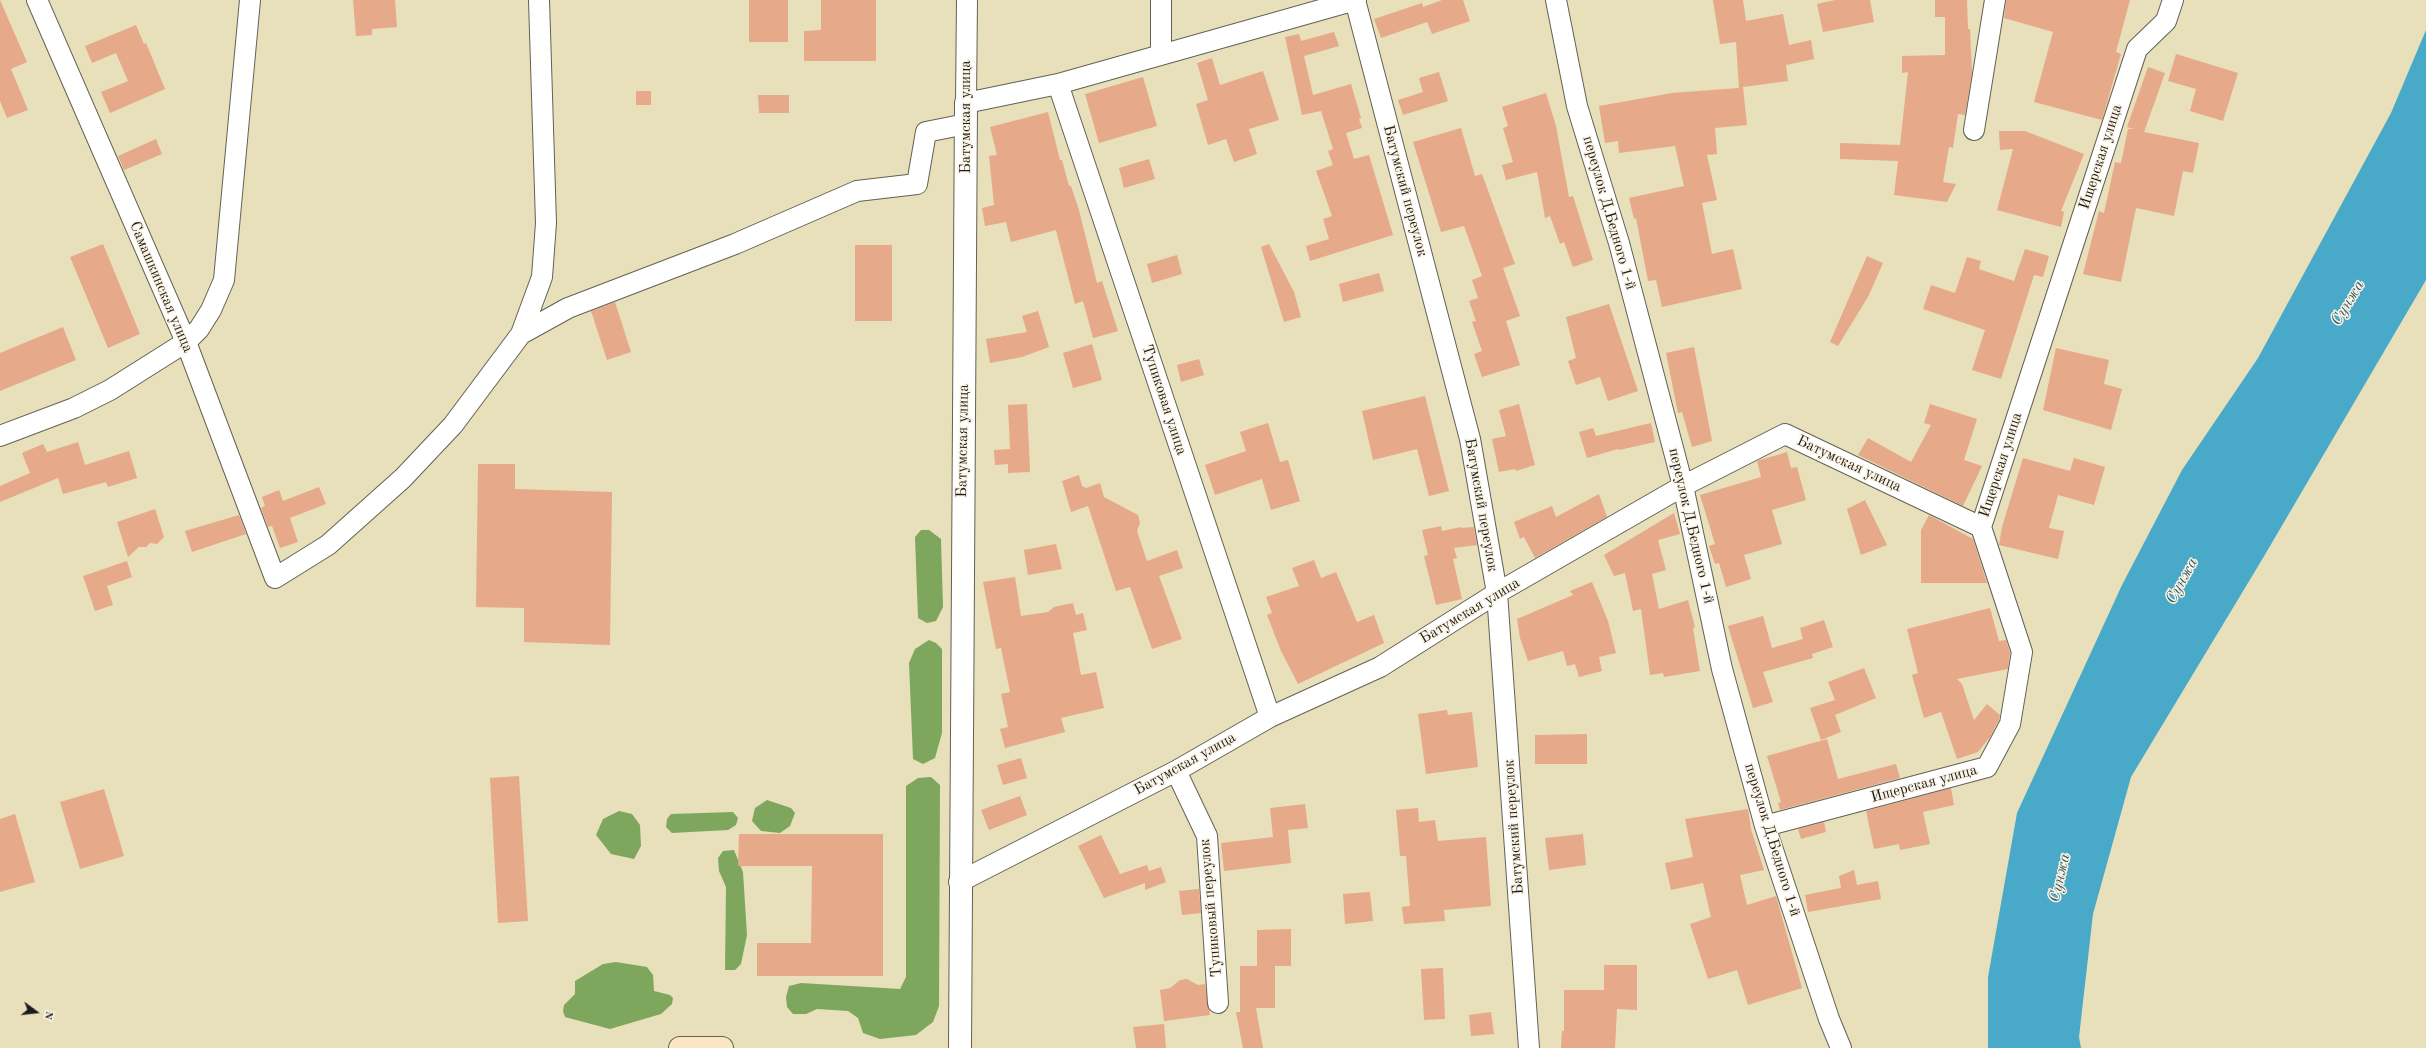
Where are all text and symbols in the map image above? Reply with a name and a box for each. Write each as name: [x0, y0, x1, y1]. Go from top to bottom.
street label: Батумская улица: [957, 60, 975, 174]
street label: Ищерская улица: [2076, 102, 2126, 212]
street label: Батумский переулок: [1379, 123, 1431, 259]
street label: переулок Д.Бедного 1-й: [1578, 134, 1640, 292]
street label: Самашкинская улица: [125, 219, 197, 355]
water label: Сунжа: [2327, 277, 2369, 329]
street label: Тупиковая улица: [1138, 343, 1190, 457]
street label: Батумская улица: [953, 384, 973, 498]
street label: Ищерская улица: [1976, 410, 2026, 520]
street label: Батумская улица: [1794, 432, 1904, 496]
street label: Батумский переулок: [1460, 437, 1502, 573]
street label: переулок Д.Бедного 1-й: [1664, 446, 1718, 606]
water label: Сунжа: [2162, 555, 2202, 607]
street label: Батумская улица: [1417, 574, 1523, 648]
street label: Батумская улица: [1131, 729, 1239, 799]
street label: Батумский переулок: [1500, 759, 1528, 895]
street label: переулок Д.Бедного 1-й: [1740, 761, 1804, 919]
street label: Ищерская улица: [1869, 761, 1979, 807]
street label: Тупиковый переулок: [1196, 838, 1226, 978]
water label: Сунжа: [2045, 852, 2075, 904]
north arrow: [16, 992, 56, 1032]
text: N: [42, 1010, 54, 1021]

